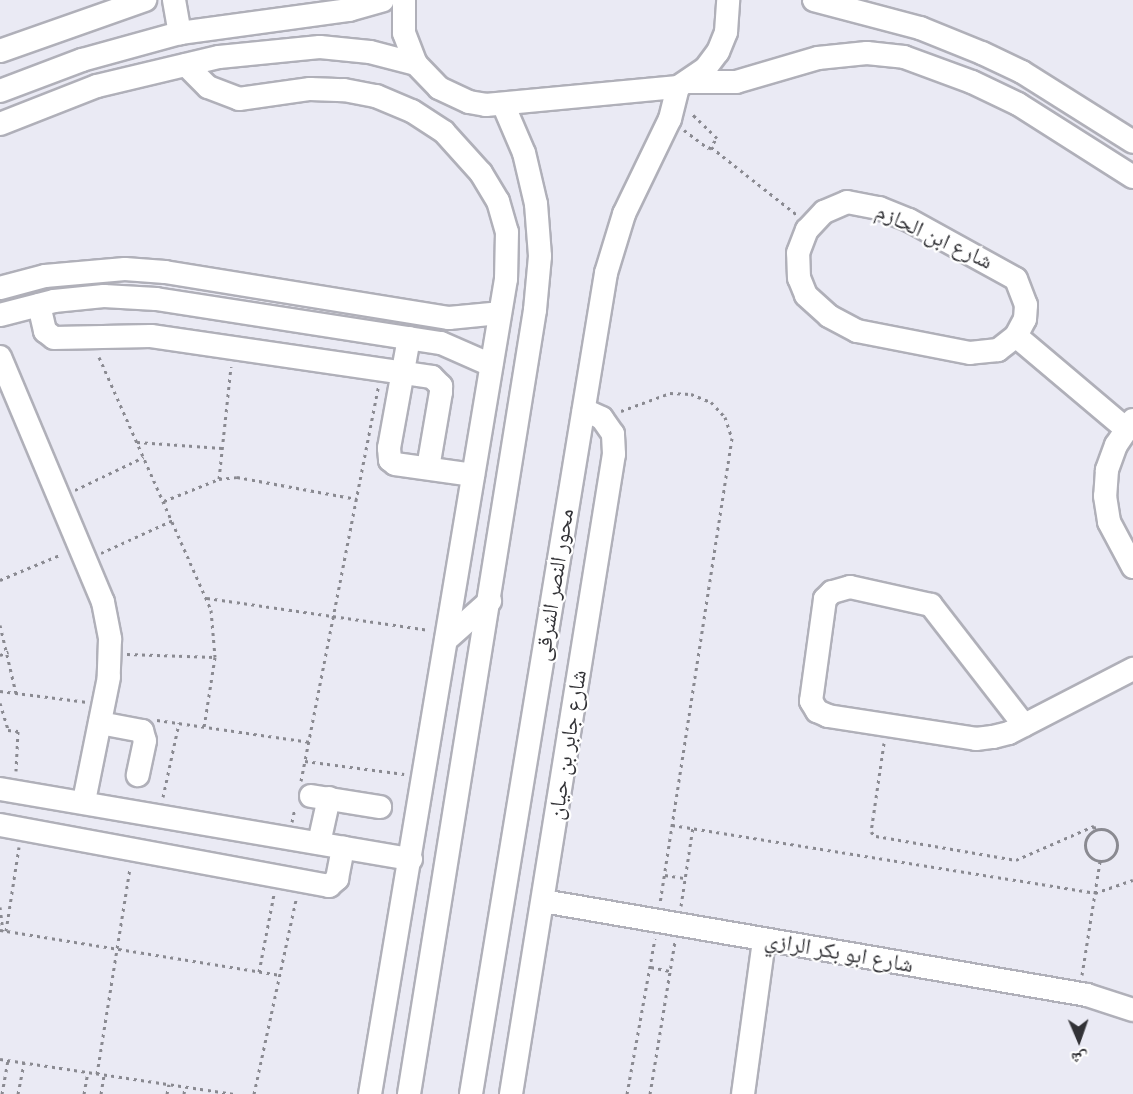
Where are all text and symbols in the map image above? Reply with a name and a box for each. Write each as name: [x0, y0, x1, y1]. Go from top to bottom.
street label: شارع ابن الحازم: [871, 198, 997, 276]
street label: محور النصر الشرقى: [530, 507, 580, 663]
street label: شارع جابر بن حيان: [543, 668, 593, 822]
street label: شارع ابو بكر الرازي: [763, 927, 915, 979]
north arrow: [1049, 1010, 1109, 1070]
text: ش: [1071, 1049, 1088, 1068]

